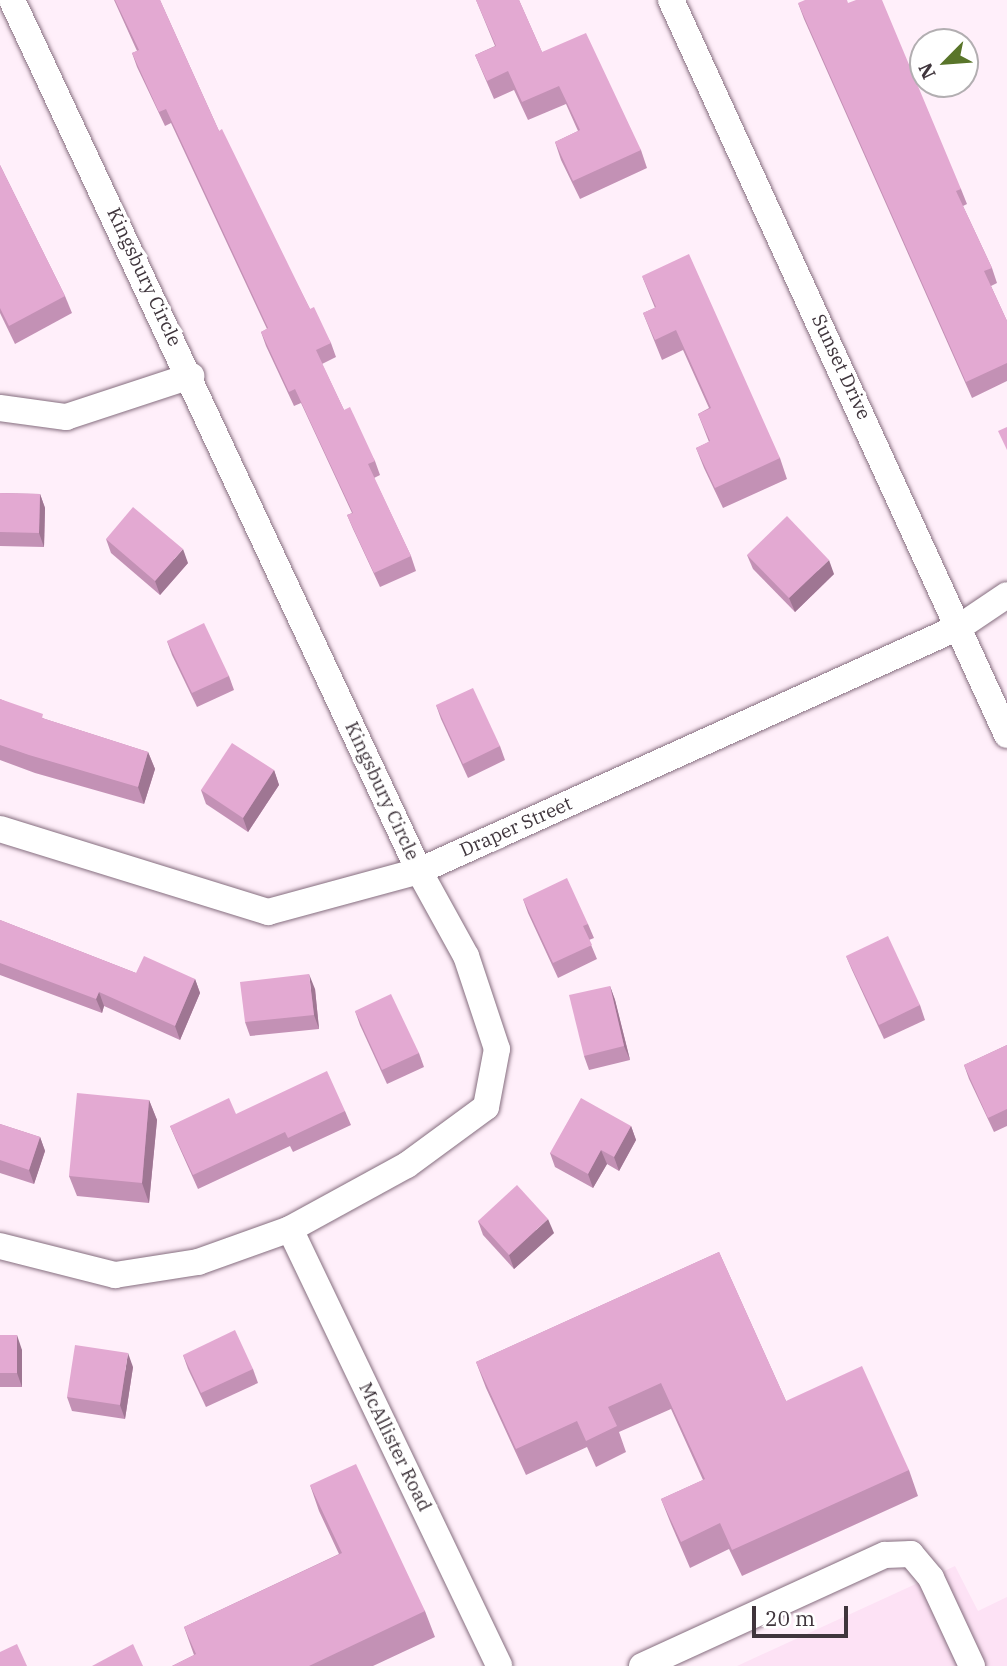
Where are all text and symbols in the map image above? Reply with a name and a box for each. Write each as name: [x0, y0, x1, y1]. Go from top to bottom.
north arrow: [909, 28, 979, 98]
text: N: [913, 59, 941, 83]
street label: Kingsbury Circle: [102, 204, 186, 350]
street label: Sunset Drive: [807, 311, 875, 423]
street label: Kingsbury Circle: [340, 718, 424, 864]
street label: Draper Street: [456, 792, 576, 862]
street label: McAllister Road: [354, 1379, 436, 1515]
scale bar: [755, 1592, 851, 1636]
text: 20 m: [765, 1604, 815, 1632]

